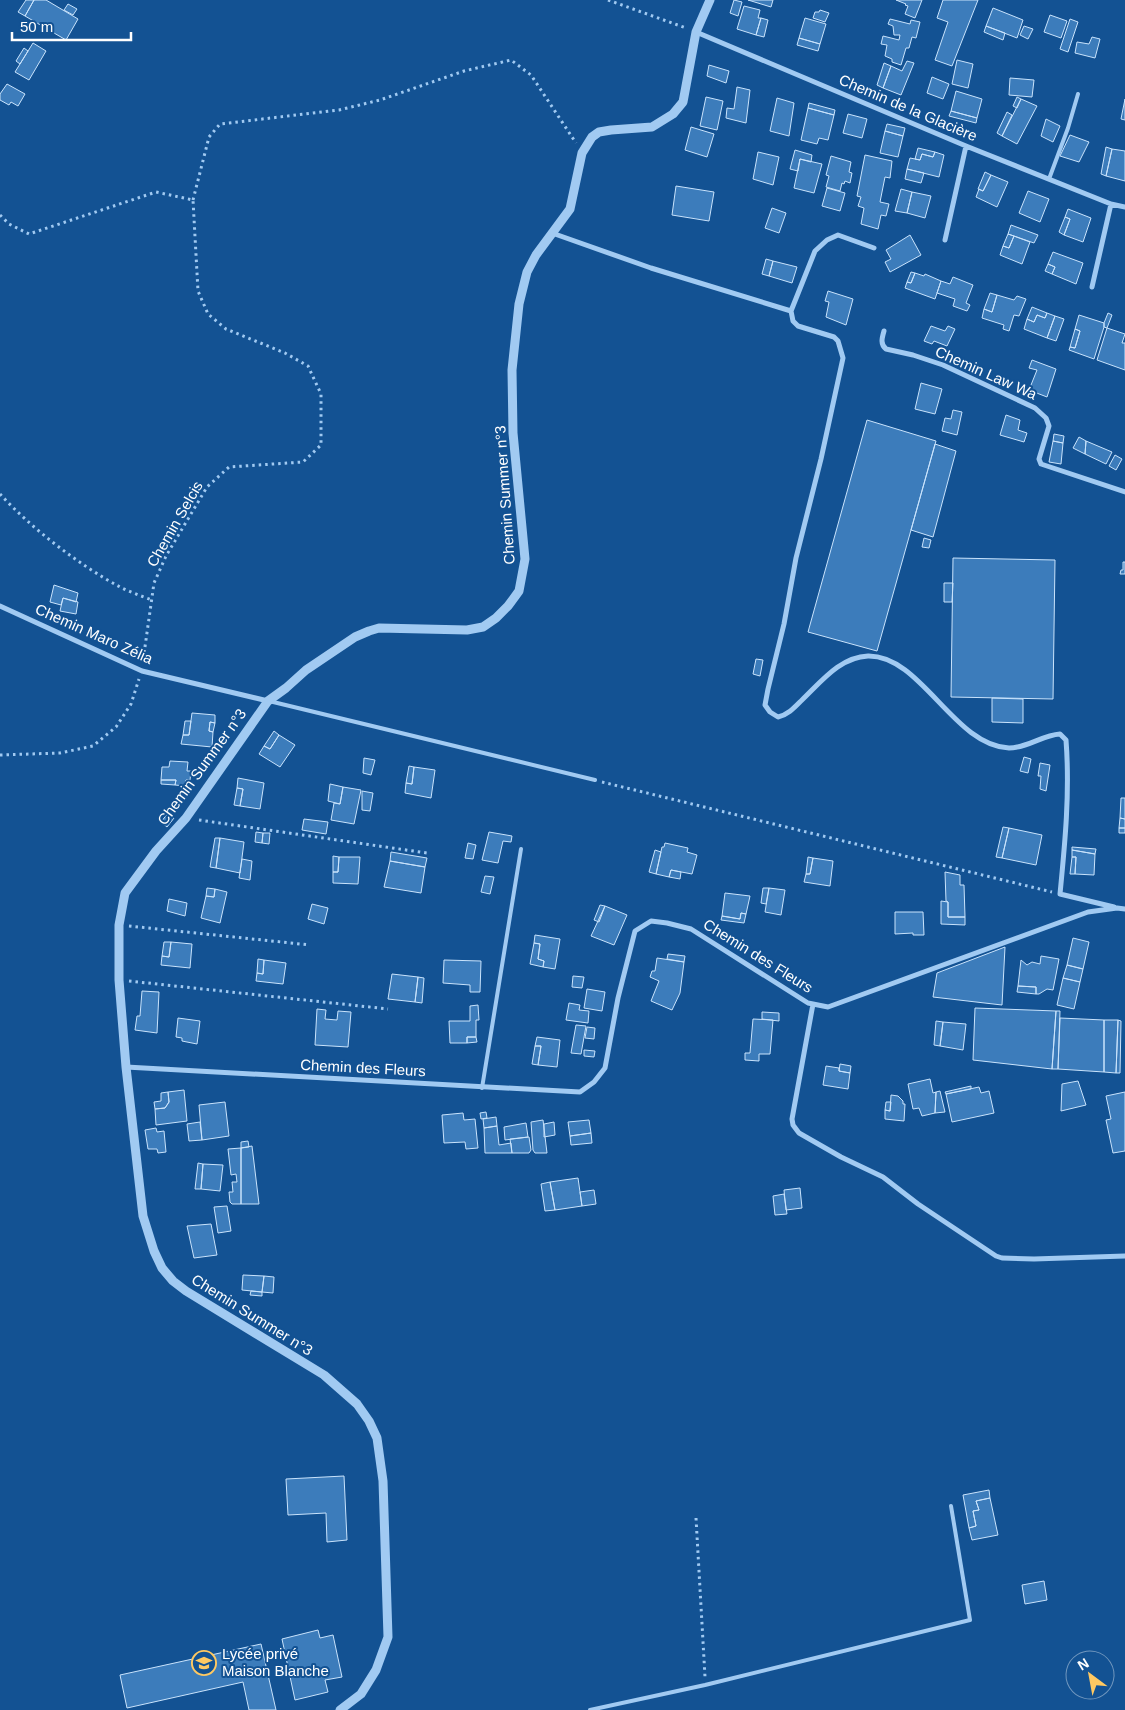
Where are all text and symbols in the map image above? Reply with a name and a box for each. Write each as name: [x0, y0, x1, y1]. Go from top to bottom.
scale bar: [12, 10, 131, 42]
text: 50 m: [20, 18, 53, 35]
street label: Chemin de la Glacière: [837, 71, 980, 144]
street label: Chemin Law Wa: [933, 343, 1040, 403]
street label: Chemin Summer n°3: [491, 425, 518, 565]
street label: Chemin Selcis: [143, 478, 206, 570]
street label: Chemin Maro Zélia: [33, 600, 156, 667]
street label: Chemin Summer n°3: [154, 705, 249, 828]
street label: Chemin des Fleurs: [700, 915, 816, 996]
street label: Chemin des Fleurs: [300, 1056, 426, 1079]
street label: Chemin Summer n°3: [189, 1270, 316, 1359]
place label: Lycée privé Maison Blanche: [222, 1645, 329, 1679]
school or university icon: Lycée privé Maison Blanche: [191, 1650, 217, 1676]
north arrow: [1065, 1650, 1115, 1700]
text: N: [1075, 1655, 1092, 1673]

